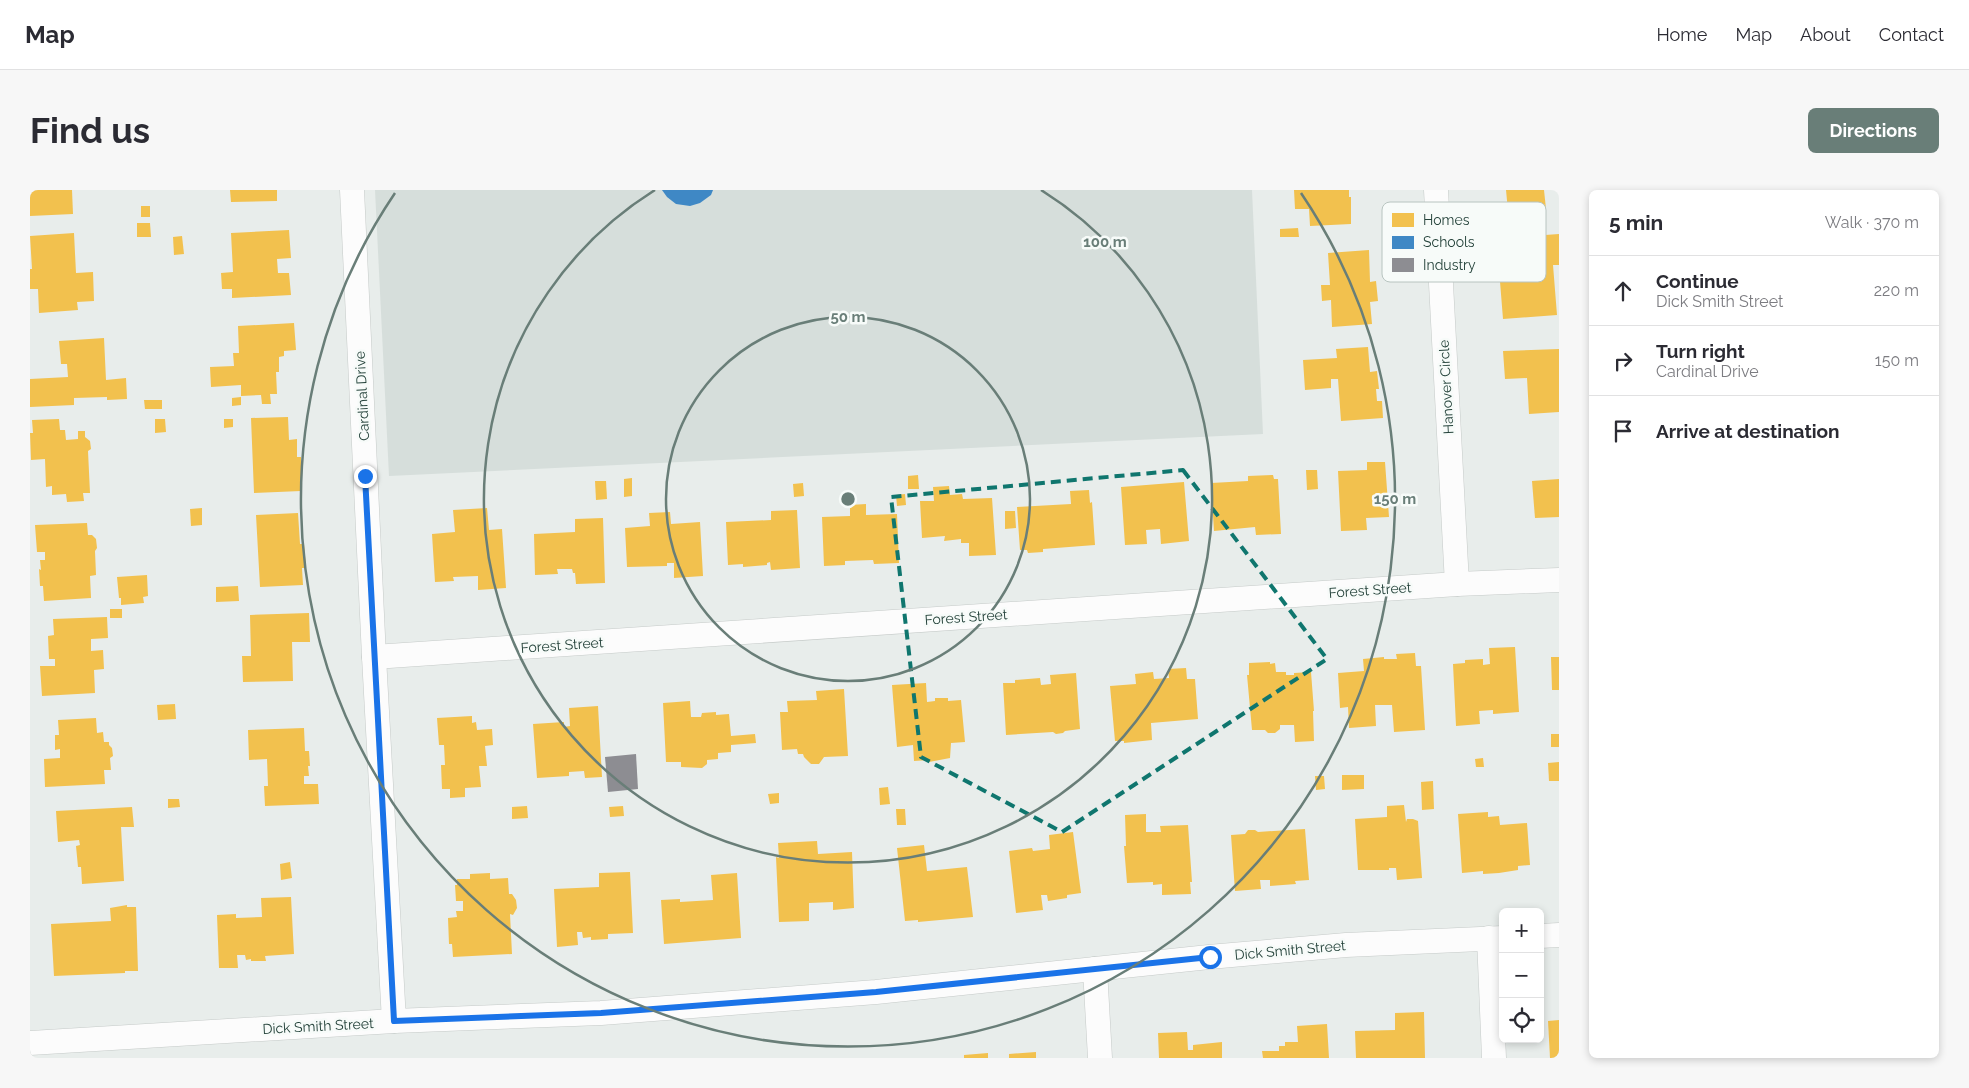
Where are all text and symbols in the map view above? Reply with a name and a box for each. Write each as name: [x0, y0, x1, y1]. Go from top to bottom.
text: Map: [25, 20, 75, 49]
text: Home: [1656, 24, 1707, 45]
text: Map: [1735, 24, 1772, 45]
text: About: [1800, 24, 1851, 45]
text: Contact: [1879, 24, 1944, 45]
button: Directions: [1808, 108, 1939, 153]
text: Find us: [30, 110, 150, 151]
legend: [1382, 202, 1546, 282]
text: 5 min: [1609, 210, 1663, 235]
text: Homes: [1423, 212, 1470, 228]
text: Walk · 370 m: [1825, 213, 1919, 232]
text: 100 m: [1083, 233, 1127, 251]
text: Schools: [1423, 234, 1475, 250]
text: Industry: [1423, 257, 1476, 273]
text: Continue: [1656, 270, 1739, 292]
icon: ahead: [1609, 277, 1637, 305]
text: 220 m: [1874, 281, 1919, 300]
text: Dick Smith Street: [1656, 292, 1783, 311]
text: 50 m: [830, 308, 866, 326]
street label: Hanover Circle: [1436, 339, 1456, 435]
text: Turn right: [1656, 340, 1745, 362]
icon: right: [1609, 347, 1637, 375]
street label: Cardinal Drive: [352, 351, 372, 441]
text: 150 m: [1875, 351, 1919, 370]
text: Cardinal Drive: [1656, 362, 1759, 381]
icon: arrive: [1609, 417, 1637, 445]
text: Arrive at destination: [1656, 420, 1840, 442]
route end: [354, 465, 377, 488]
centre of rings: [839, 490, 857, 508]
text: 150 m: [1374, 490, 1416, 508]
street label: Forest Street: [1328, 579, 1412, 601]
street label: Forest Street: [924, 606, 1008, 628]
street label: Forest Street: [520, 634, 604, 656]
map controls: [1499, 908, 1544, 1043]
button: +: [1499, 908, 1544, 953]
street label: Dick Smith Street: [1234, 937, 1346, 963]
route start: [1199, 946, 1222, 969]
button: −: [1499, 953, 1544, 998]
button: locate: [1499, 998, 1544, 1043]
street label: Dick Smith Street: [262, 1015, 374, 1037]

